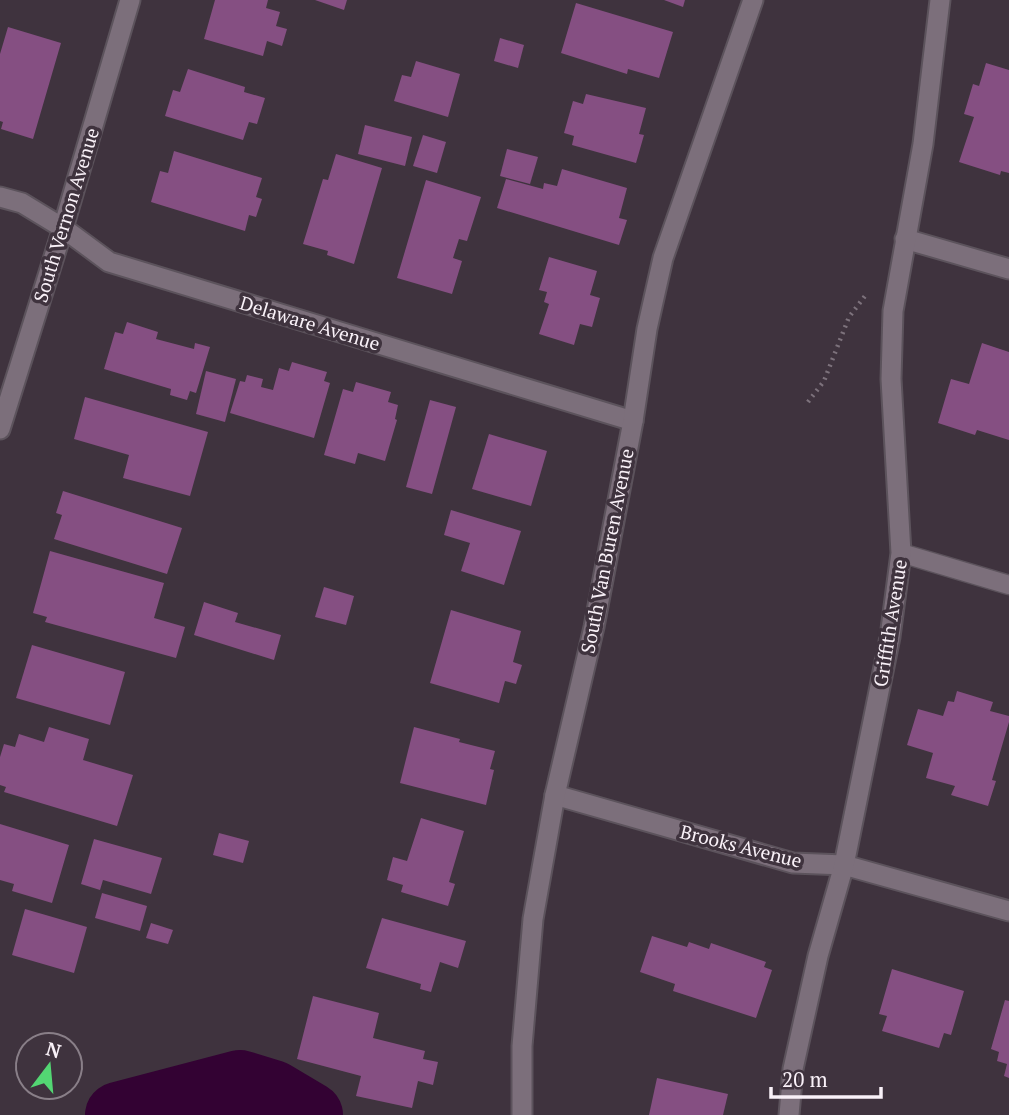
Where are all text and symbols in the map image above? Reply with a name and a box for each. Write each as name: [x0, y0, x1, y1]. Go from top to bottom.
street label: South Vernon Avenue: [27, 124, 104, 305]
street label: Delaware Avenue: [237, 289, 383, 356]
street label: South Van Buren Avenue: [574, 446, 639, 655]
street label: Griffith Avenue: [867, 557, 912, 688]
street label: Brooks Avenue: [678, 818, 805, 873]
north arrow: [14, 1031, 84, 1101]
text: N: [43, 1035, 65, 1063]
scale bar: [771, 1056, 881, 1100]
text: 20 m: [782, 1065, 828, 1093]

